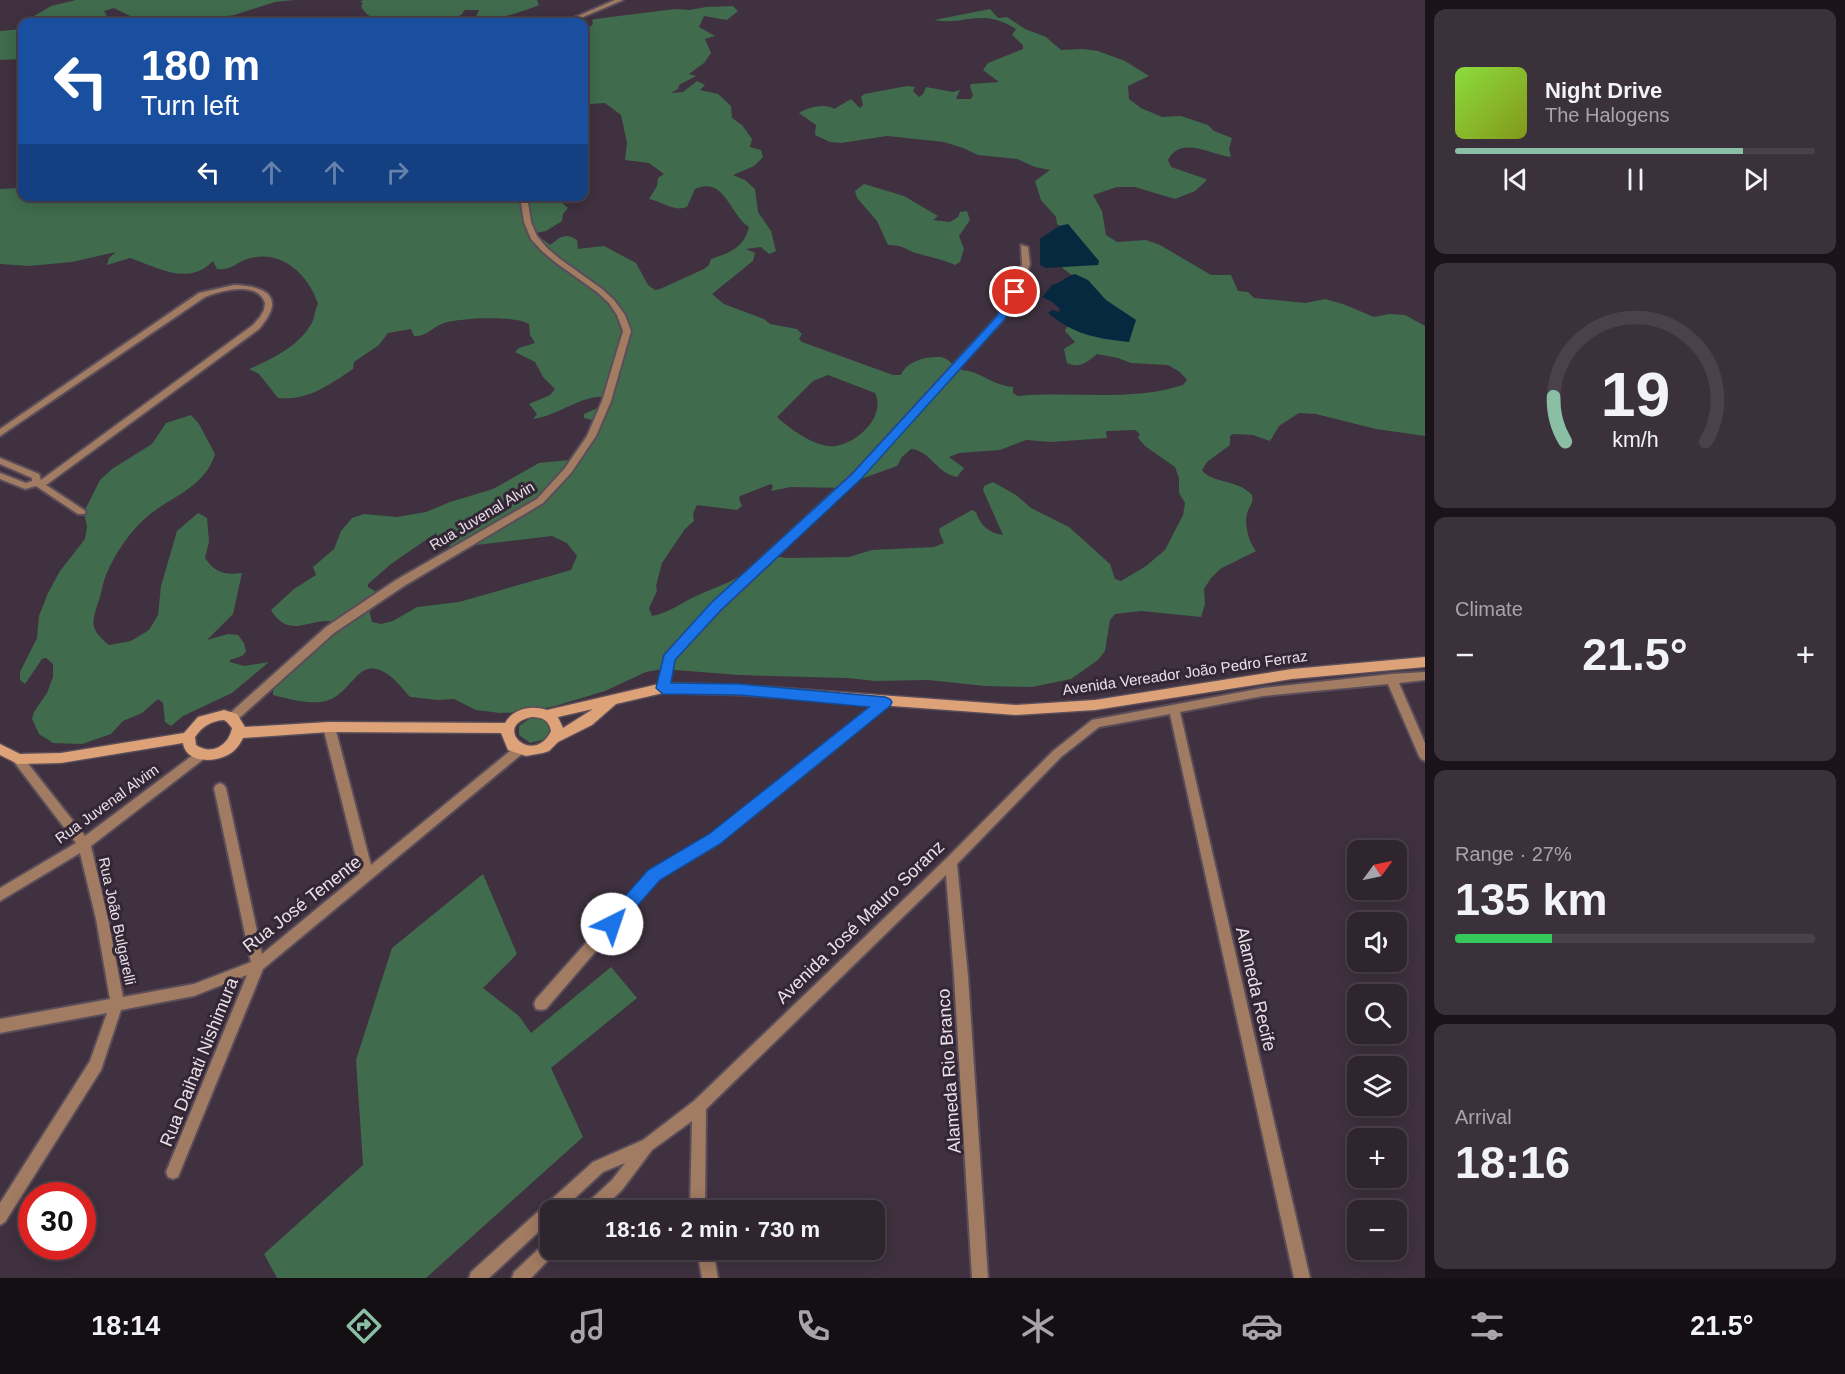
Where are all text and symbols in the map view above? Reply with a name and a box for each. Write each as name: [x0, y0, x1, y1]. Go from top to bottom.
icon: left: [42, 42, 120, 120]
text: 180 m: [141, 42, 260, 89]
text: Night Drive: [1545, 78, 1662, 103]
text: Turn left: [141, 91, 239, 121]
text: The Halogens: [1545, 104, 1670, 126]
icon: left: [192, 156, 225, 189]
icon: ahead: [255, 156, 288, 189]
icon: ahead: [318, 156, 351, 189]
icon: right: [381, 156, 414, 189]
icon: previous: [1499, 163, 1532, 196]
icon: pause: [1619, 163, 1652, 196]
icon: next: [1739, 163, 1772, 196]
pin: [989, 266, 1040, 317]
icon: arrive: [998, 275, 1031, 308]
text: 19: [1600, 360, 1670, 429]
text: km/h: [1612, 429, 1658, 453]
street label: Rua Juvenal Alvin: [426, 478, 537, 554]
text: Climate: [1455, 598, 1523, 620]
text: 21.5°: [1582, 629, 1688, 680]
text: −: [1455, 636, 1474, 673]
text: +: [1796, 636, 1815, 673]
street label: Avenida Vereador João Pedro Ferraz: [1061, 647, 1309, 698]
street label: Rua Juvenal Alvim: [52, 760, 162, 847]
street label: Avenida José Mauro Soranz: [772, 836, 948, 1008]
north arrow: [1347, 840, 1407, 900]
map controls: [1347, 840, 1407, 1260]
text: Range · 27%: [1455, 843, 1572, 865]
street label: Rua José Tenente: [239, 852, 365, 956]
street label: Rua João Bulgarelli: [96, 856, 139, 986]
text: 135 km: [1455, 874, 1608, 925]
position arrow: [580, 892, 644, 956]
button: sound: [1347, 912, 1407, 972]
street label: Alameda Recife: [1232, 925, 1280, 1053]
street label: Rua Daihati Nishimura: [156, 974, 242, 1149]
button: search: [1347, 984, 1407, 1044]
street label: Alameda Rio Branco: [933, 988, 965, 1154]
button: layers: [1347, 1056, 1407, 1116]
text: Arrival: [1455, 1106, 1512, 1128]
button: +: [1347, 1128, 1407, 1188]
text: 18:16: [1455, 1137, 1570, 1188]
speed limit sign: 30: [18, 1182, 96, 1260]
button: −: [1347, 1200, 1407, 1260]
text: 18:16 · 2 min · 730 m: [605, 1217, 820, 1242]
icon: directions: [343, 1305, 385, 1347]
icon: music: [567, 1305, 609, 1347]
icon: phone: [792, 1305, 834, 1347]
icon: climate: [1017, 1305, 1059, 1347]
icon: car: [1241, 1305, 1283, 1347]
icon: filters: [1466, 1305, 1508, 1347]
text: 18:14: [91, 1311, 160, 1341]
text: 21.5°: [1690, 1311, 1754, 1341]

